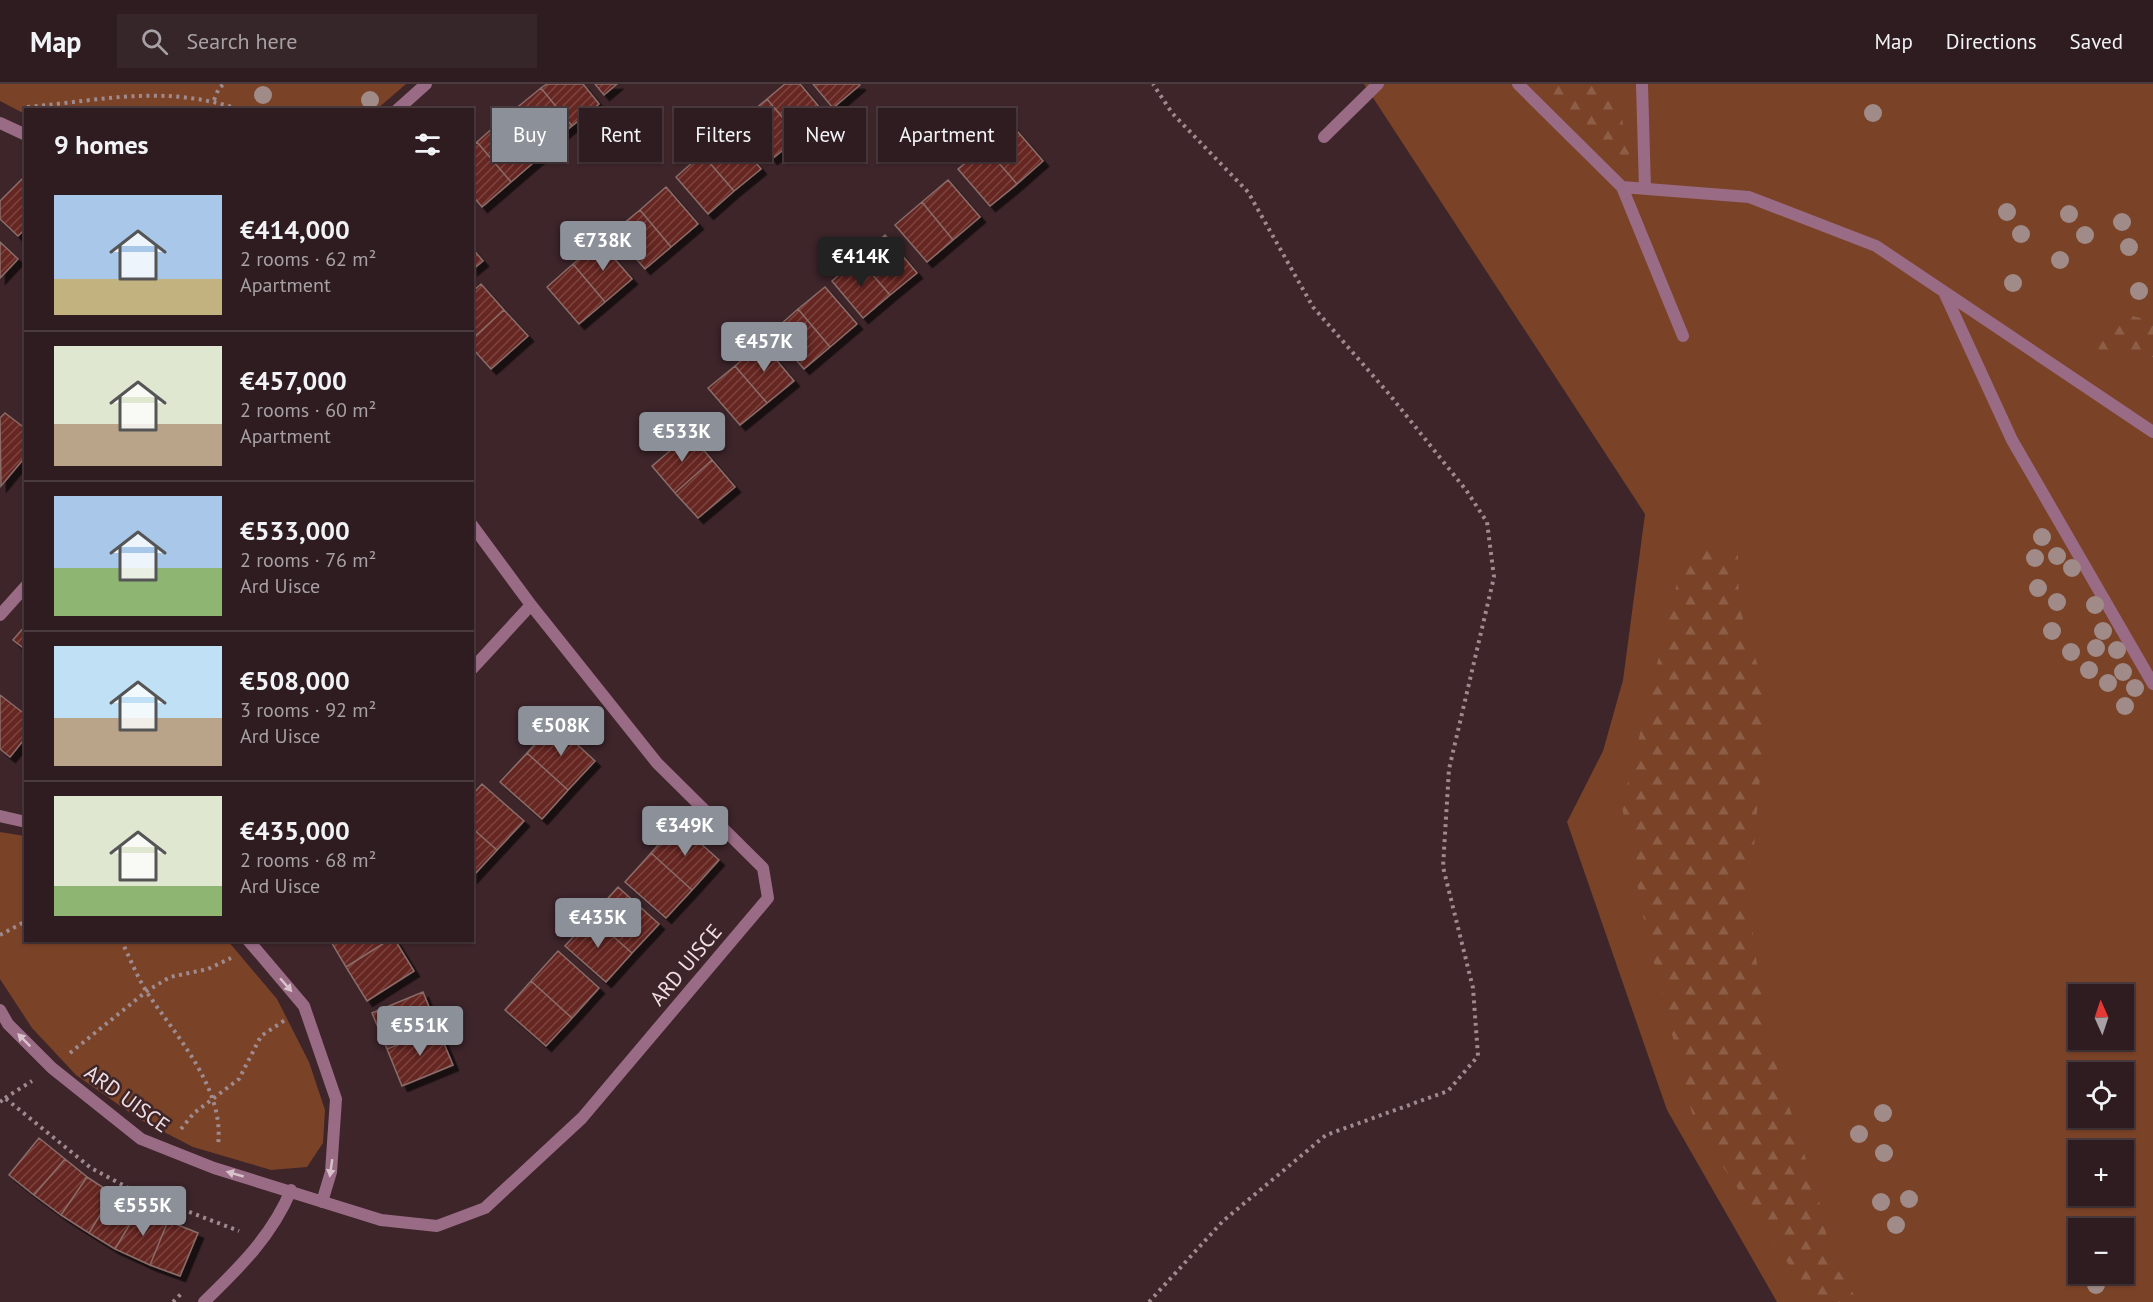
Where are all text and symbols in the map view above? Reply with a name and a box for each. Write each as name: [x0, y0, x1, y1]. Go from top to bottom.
search box: [117, 14, 537, 68]
text: Map: [30, 23, 81, 60]
icon: search: [138, 25, 171, 58]
text: Search here: [186, 27, 297, 55]
text: Map: [1874, 28, 1913, 55]
text: Directions: [1946, 28, 2037, 55]
text: Saved: [2070, 28, 2123, 55]
chip: Buy: [492, 108, 567, 162]
chip: Rent: [579, 108, 662, 162]
chip: Filters: [674, 108, 772, 162]
chip: New: [784, 108, 866, 162]
chip: Apartment: [878, 108, 1016, 162]
text: 9 homes: [54, 128, 149, 161]
icon: filters: [411, 128, 444, 161]
text: €414,000: [240, 213, 350, 246]
icon: home: [102, 219, 174, 291]
pin: €738K: [561, 221, 645, 272]
text: €738K: [574, 227, 632, 253]
pin: €414K: [819, 237, 903, 288]
text: €414K: [832, 243, 890, 269]
text: 2 rooms · 62 m²: [240, 246, 376, 272]
text: Apartment: [240, 272, 331, 298]
pin: €457K: [722, 322, 806, 373]
text: €457K: [735, 328, 793, 354]
text: €457,000: [240, 364, 347, 397]
icon: home: [102, 370, 174, 442]
text: 2 rooms · 60 m²: [240, 397, 376, 423]
pin: €533K: [640, 412, 724, 463]
text: €533K: [653, 418, 711, 444]
text: Apartment: [240, 423, 331, 449]
text: €533,000: [240, 514, 350, 547]
icon: home: [102, 520, 174, 592]
text: 2 rooms · 76 m²: [240, 547, 376, 573]
text: Ard Uisce: [240, 573, 320, 599]
text: €508,000: [240, 664, 350, 697]
icon: home: [102, 670, 174, 742]
text: 3 rooms · 92 m²: [240, 697, 376, 723]
pin: €508K: [519, 706, 603, 757]
text: €508K: [532, 712, 590, 738]
text: Ard Uisce: [240, 723, 320, 749]
pin: €349K: [643, 806, 727, 857]
text: €349K: [656, 812, 714, 838]
text: €435,000: [240, 814, 350, 847]
icon: home: [102, 820, 174, 892]
text: 2 rooms · 68 m²: [240, 847, 376, 873]
text: Ard Uisce: [240, 873, 320, 899]
pin: €435K: [556, 898, 640, 949]
text: €435K: [569, 904, 627, 930]
street label: ARD UISCE: [644, 918, 728, 1011]
one-way arrow: [279, 977, 292, 992]
north arrow: [2068, 984, 2134, 1050]
map controls: [2068, 984, 2134, 1284]
pin: €551K: [378, 1006, 462, 1057]
text: €551K: [391, 1012, 449, 1038]
one-way arrow: [18, 1034, 32, 1048]
street label: ARD UISCE: [80, 1059, 175, 1138]
button: locate: [2068, 1062, 2134, 1128]
button: +: [2068, 1140, 2134, 1206]
one-way arrow: [326, 1158, 336, 1177]
one-way arrow: [226, 1169, 244, 1178]
pin: €555K: [101, 1186, 185, 1237]
text: €555K: [114, 1192, 172, 1218]
button: −: [2068, 1218, 2134, 1284]

